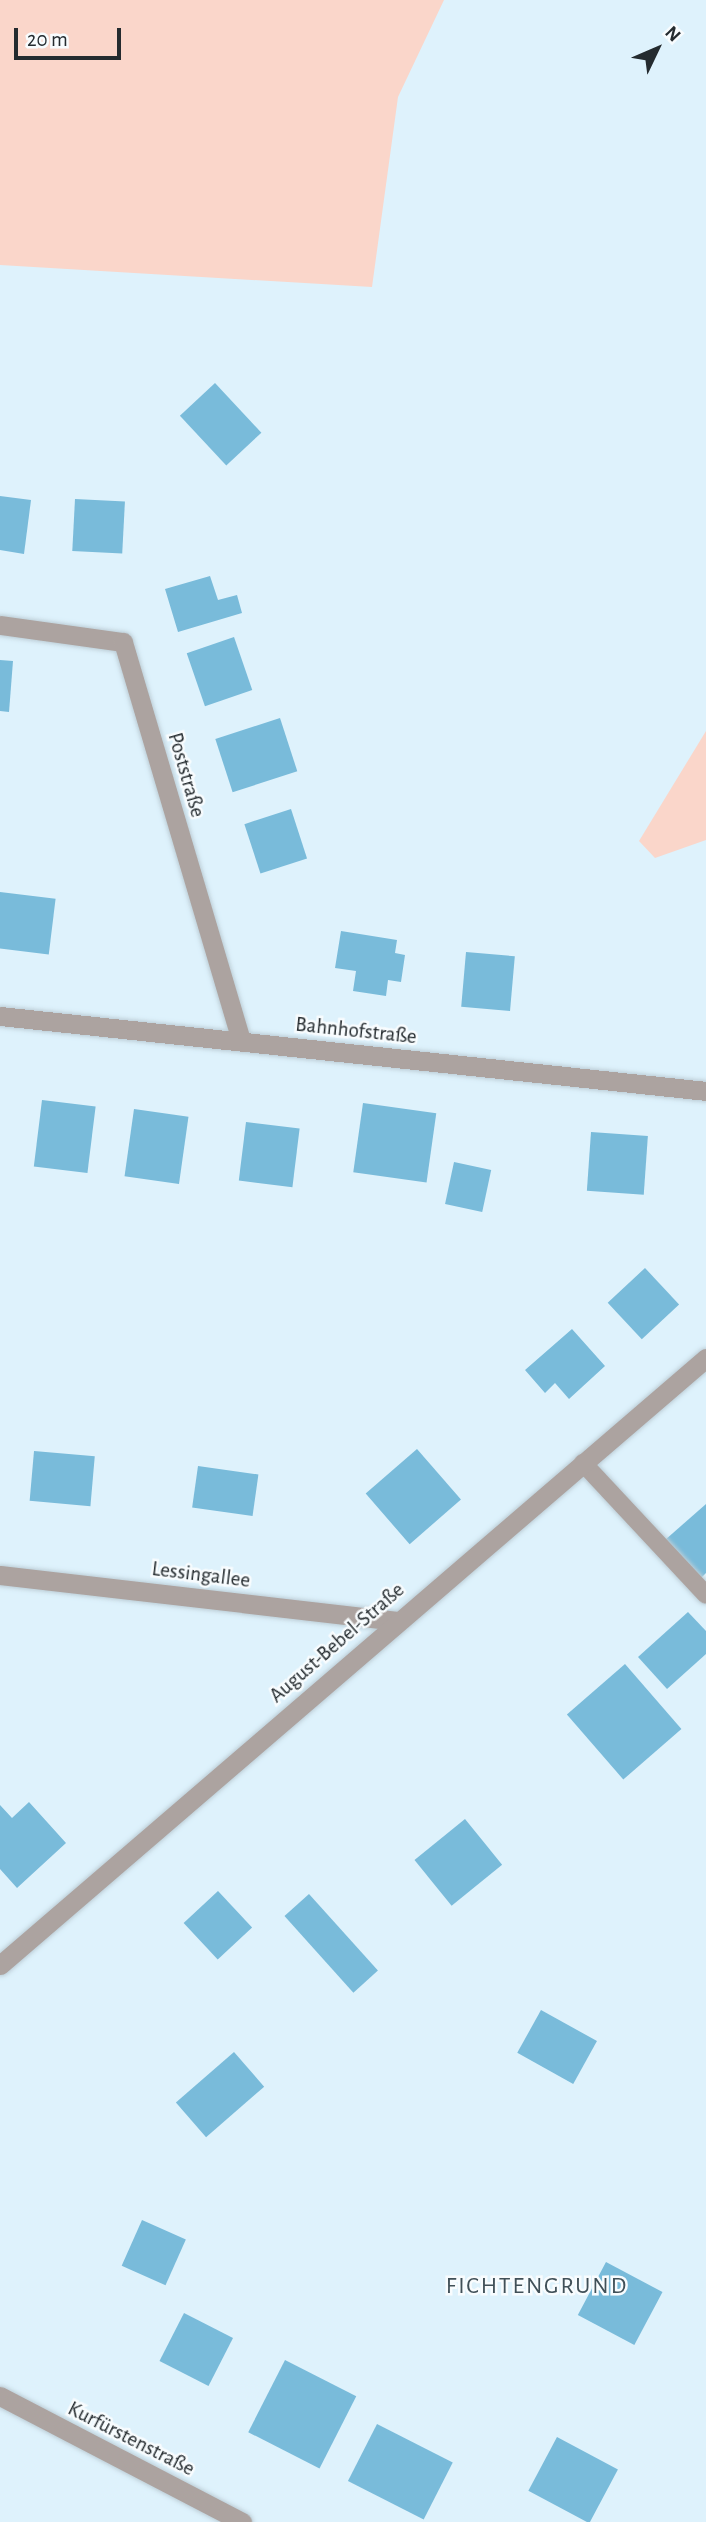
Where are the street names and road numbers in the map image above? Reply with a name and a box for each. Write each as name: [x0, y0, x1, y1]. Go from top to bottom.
street label: Poststraße: [162, 730, 210, 820]
street label: Bahnhofstraße: [294, 1012, 418, 1050]
street label: Lessingallee: [150, 1556, 252, 1594]
street label: August-Bebel-Straße: [264, 1578, 410, 1708]
street label: Kurfürstenstraße: [63, 2396, 199, 2482]

